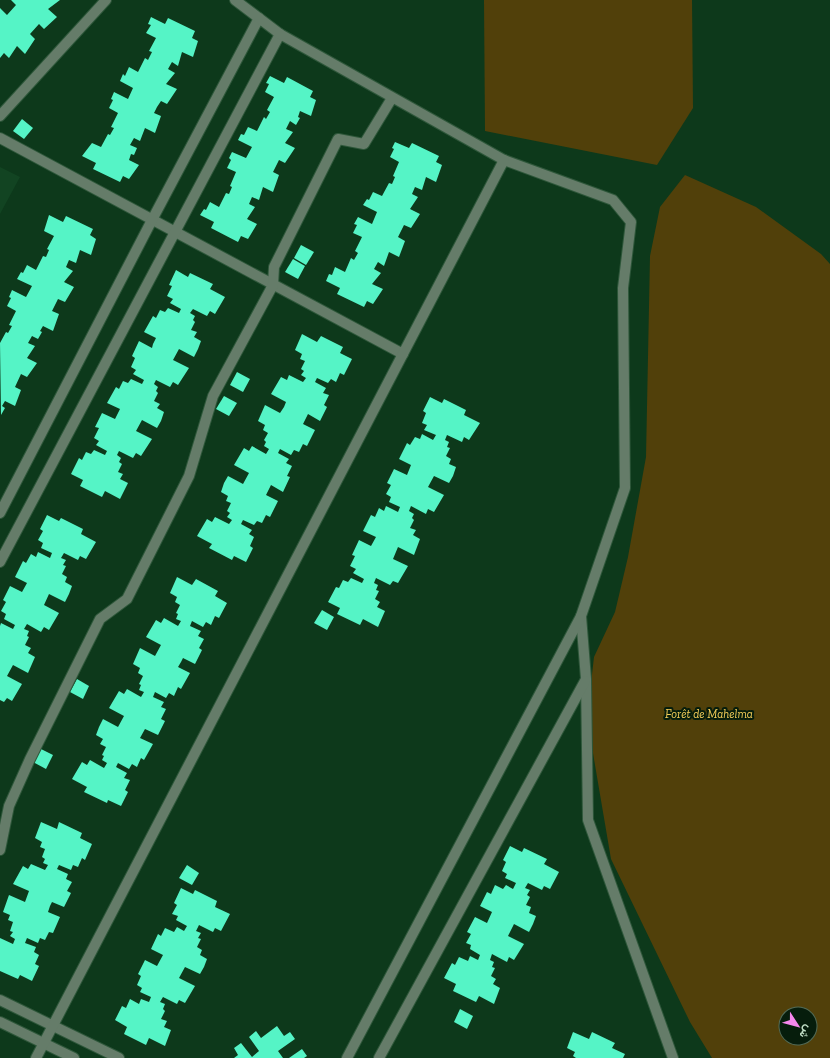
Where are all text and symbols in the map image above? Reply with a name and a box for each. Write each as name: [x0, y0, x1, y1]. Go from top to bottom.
park label: Forêt de Mahelma: [665, 707, 753, 721]
north arrow: [778, 1006, 818, 1046]
text: ش: [797, 1022, 815, 1041]

